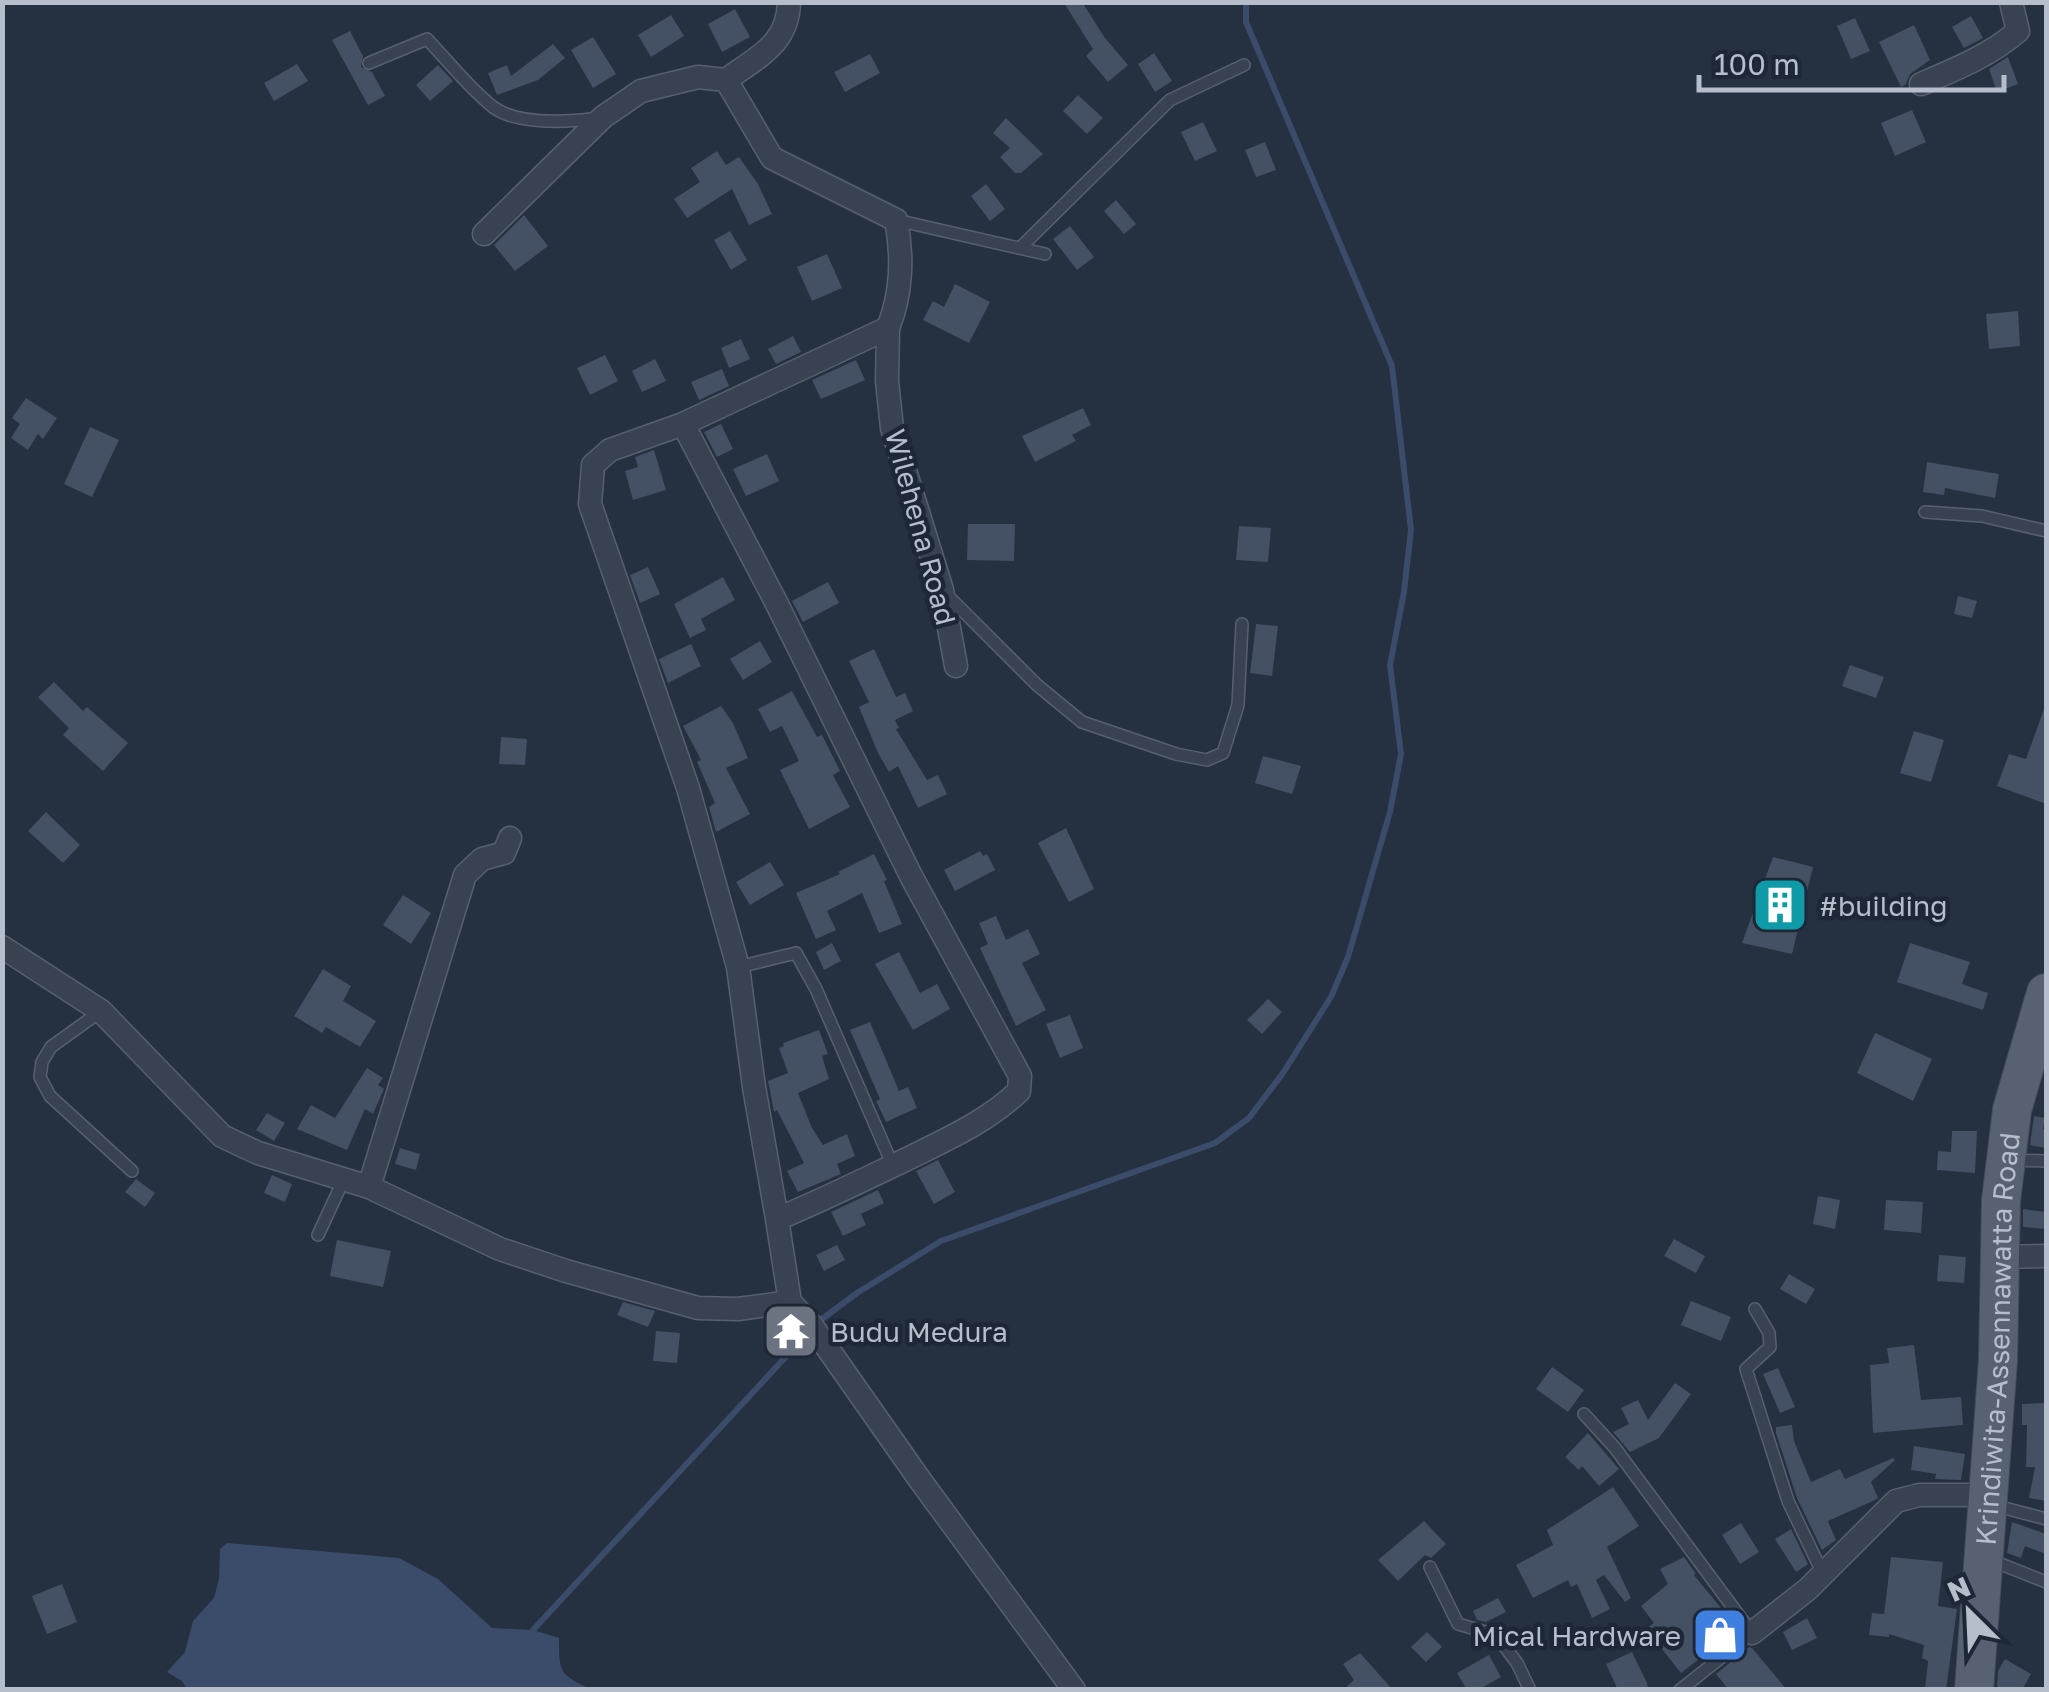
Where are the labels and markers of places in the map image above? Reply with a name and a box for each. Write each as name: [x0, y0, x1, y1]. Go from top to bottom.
building icon: #building: [1750, 875, 1810, 935]
place label: #building: [1819, 889, 1948, 922]
temple icon: Budu Medura: [761, 1301, 821, 1361]
place label: Budu Medura: [830, 1315, 1008, 1348]
shop icon: Mical Hardware: [1690, 1605, 1750, 1665]
place label: Mical Hardware: [1473, 1619, 1681, 1652]

